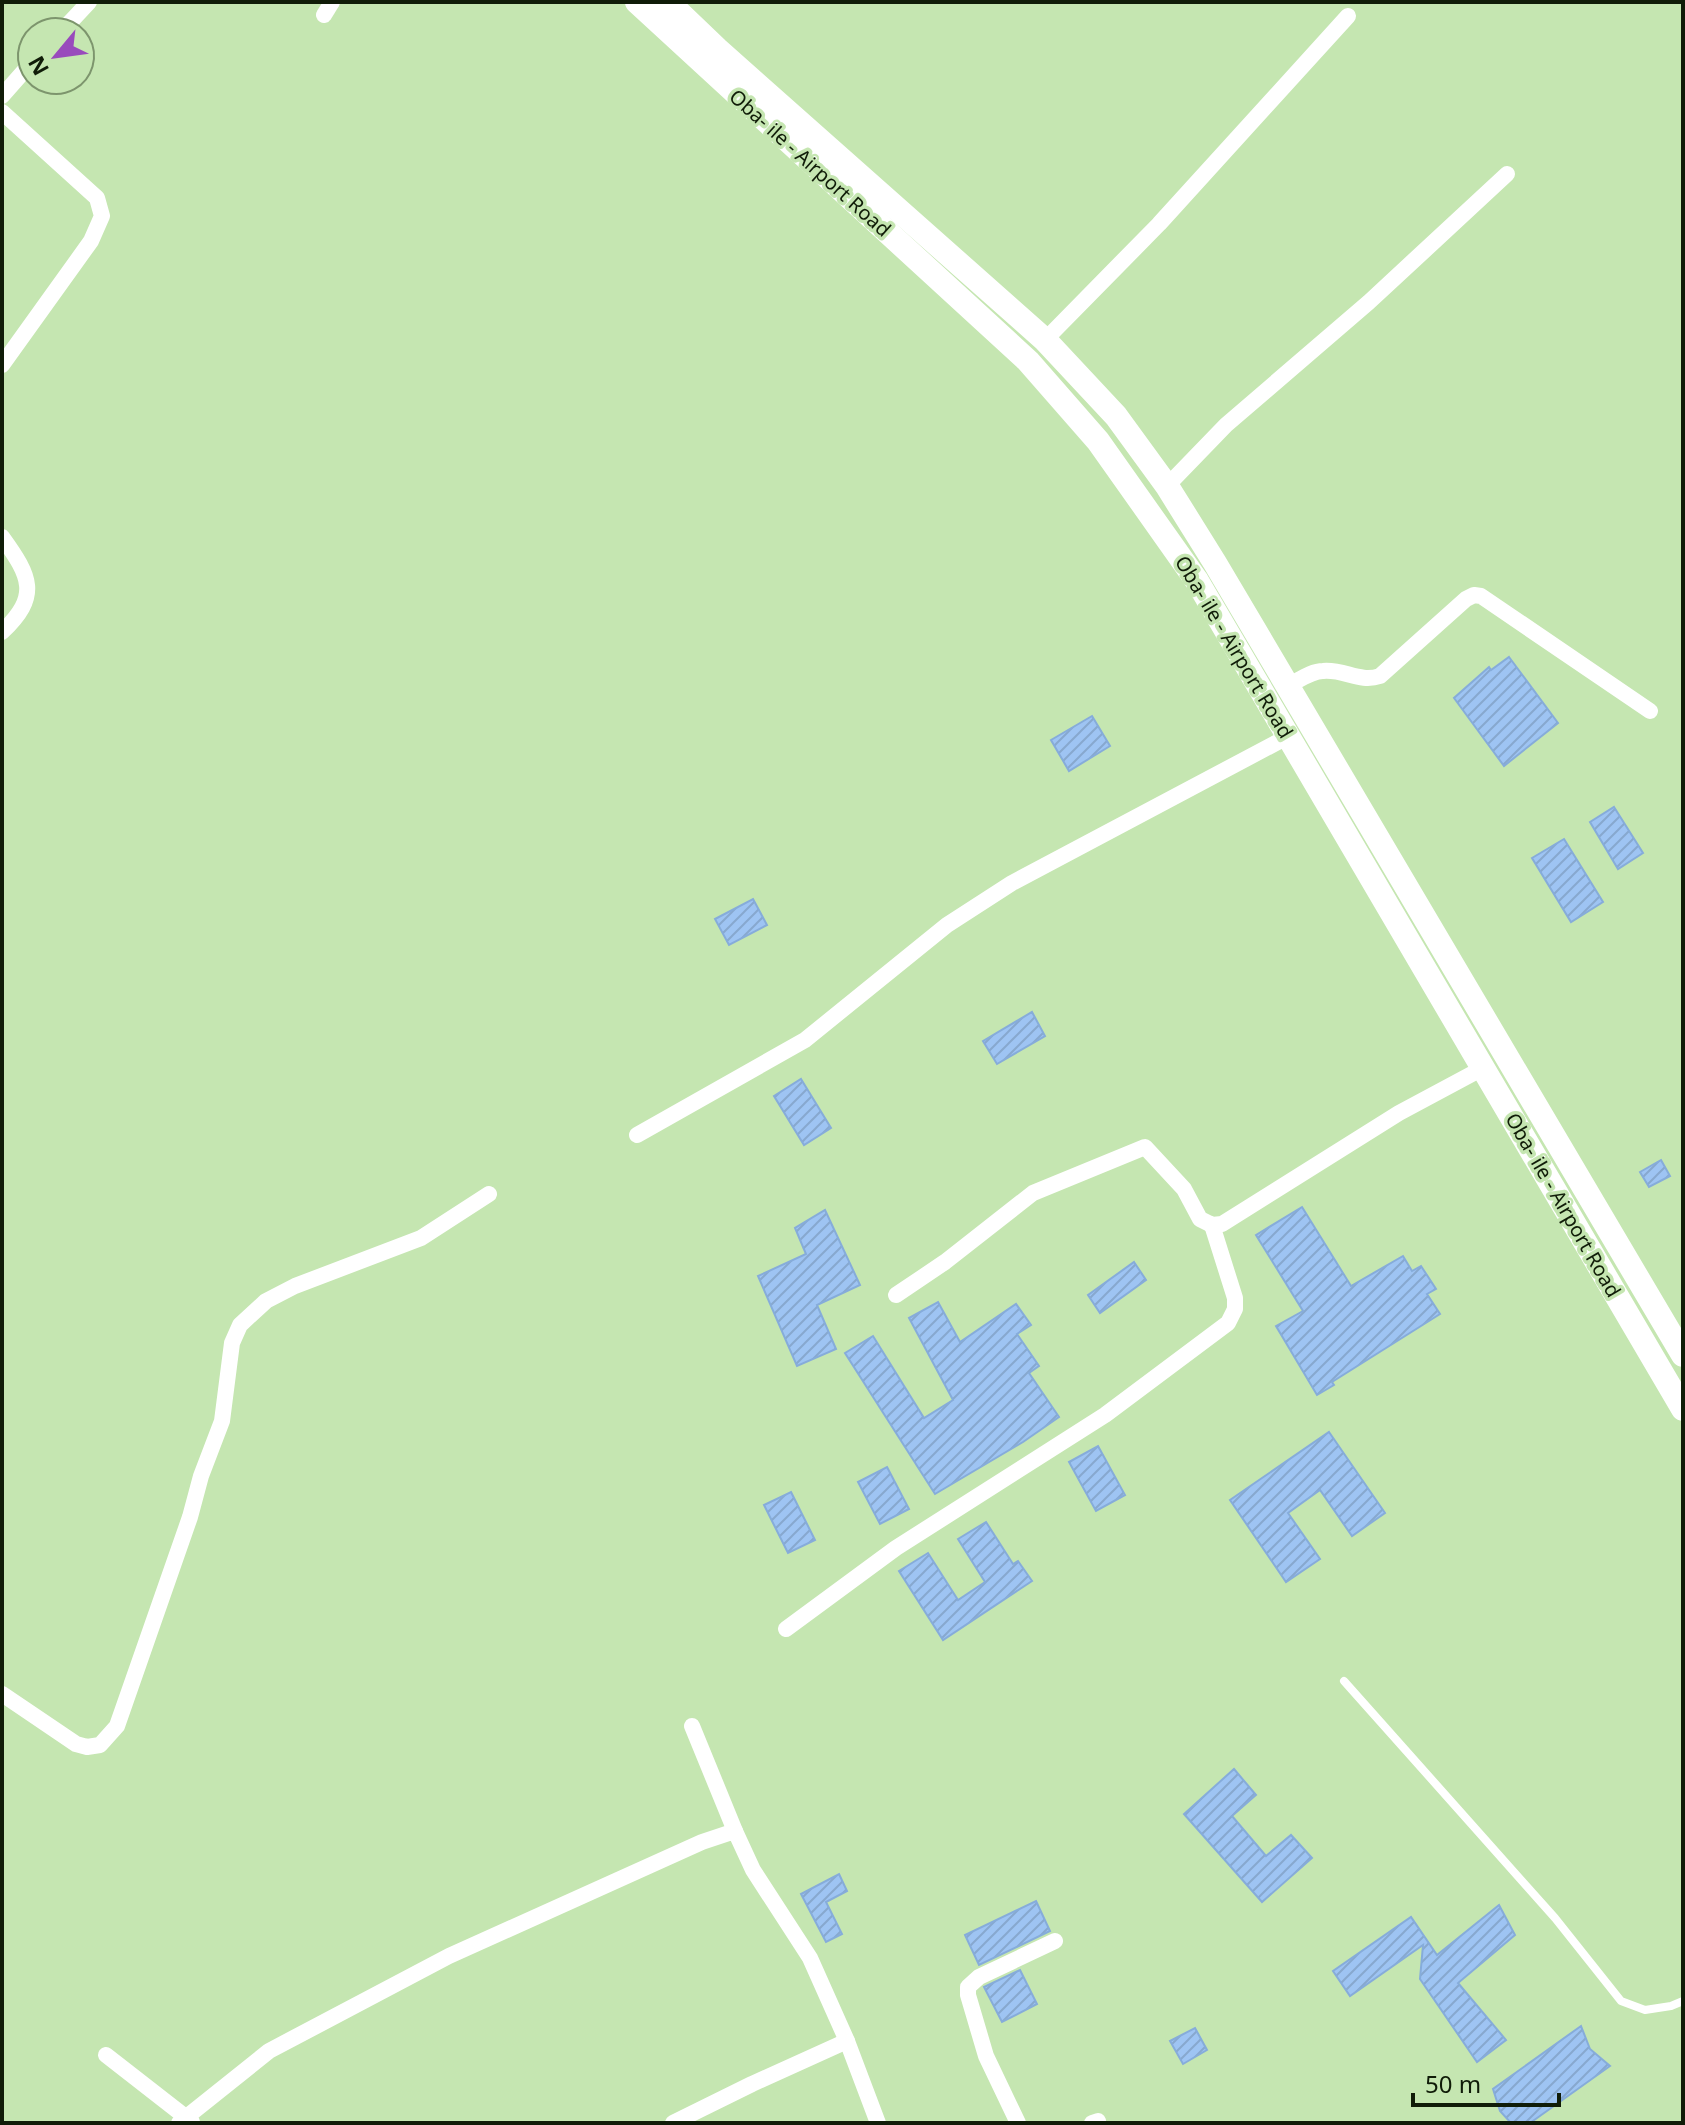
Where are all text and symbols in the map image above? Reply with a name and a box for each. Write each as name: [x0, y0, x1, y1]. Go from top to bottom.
north arrow: [16, 16, 96, 96]
text: N: [20, 51, 55, 81]
street label: Oba- ile - Airport Road: [724, 83, 897, 242]
street label: Oba- ile - Airport Road: [1169, 550, 1300, 743]
street label: Oba- ile - Airport Road: [1500, 1108, 1627, 1302]
scale bar: [1413, 2057, 1559, 2107]
text: 50 m: [1425, 2067, 1481, 2100]

